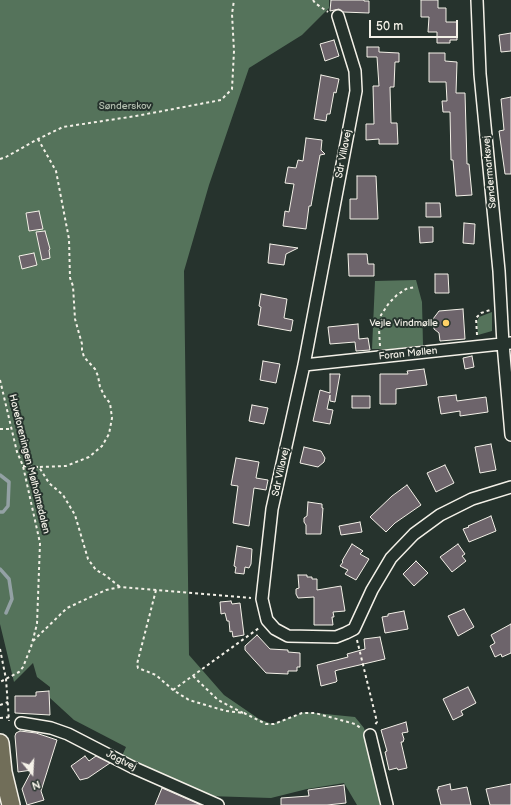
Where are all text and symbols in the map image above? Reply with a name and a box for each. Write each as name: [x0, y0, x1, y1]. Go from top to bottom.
scale bar: [371, 12, 460, 38]
text: 50 m: [376, 19, 403, 34]
park label: Sønderskov: [99, 100, 151, 112]
street label: Sdr Villavej: [333, 128, 355, 180]
street label: Søndermarksvej: [481, 135, 499, 209]
place label: Vejle Vindmølle: [369, 317, 438, 329]
marker: Vejle Vindmølle: [441, 318, 451, 328]
street label: Foran Møllen: [378, 345, 438, 363]
street label: Haveforeningen Mølholmsdalen: [6, 393, 52, 535]
street label: Sdr Villavej: [270, 446, 292, 498]
street label: Jagtvej: [104, 748, 138, 774]
north arrow: [12, 753, 52, 793]
text: N: [30, 777, 42, 792]

